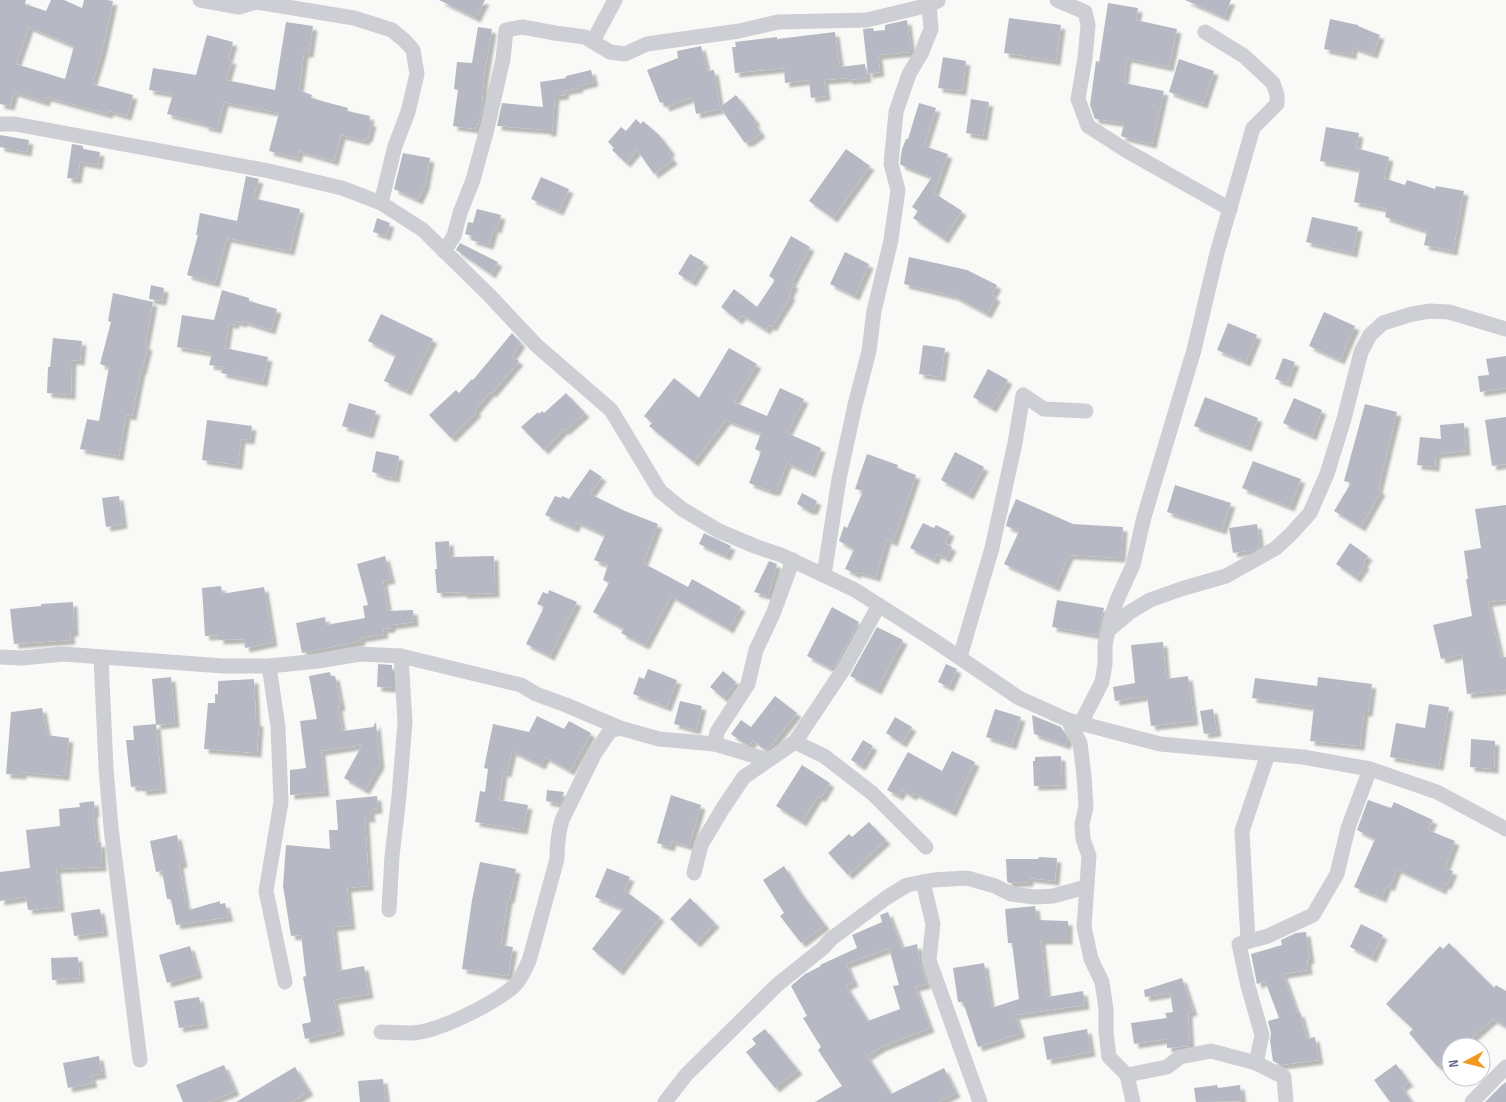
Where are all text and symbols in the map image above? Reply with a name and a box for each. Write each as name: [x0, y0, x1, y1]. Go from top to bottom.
north arrow: [1441, 1037, 1491, 1087]
text: N: [1445, 1059, 1462, 1068]

